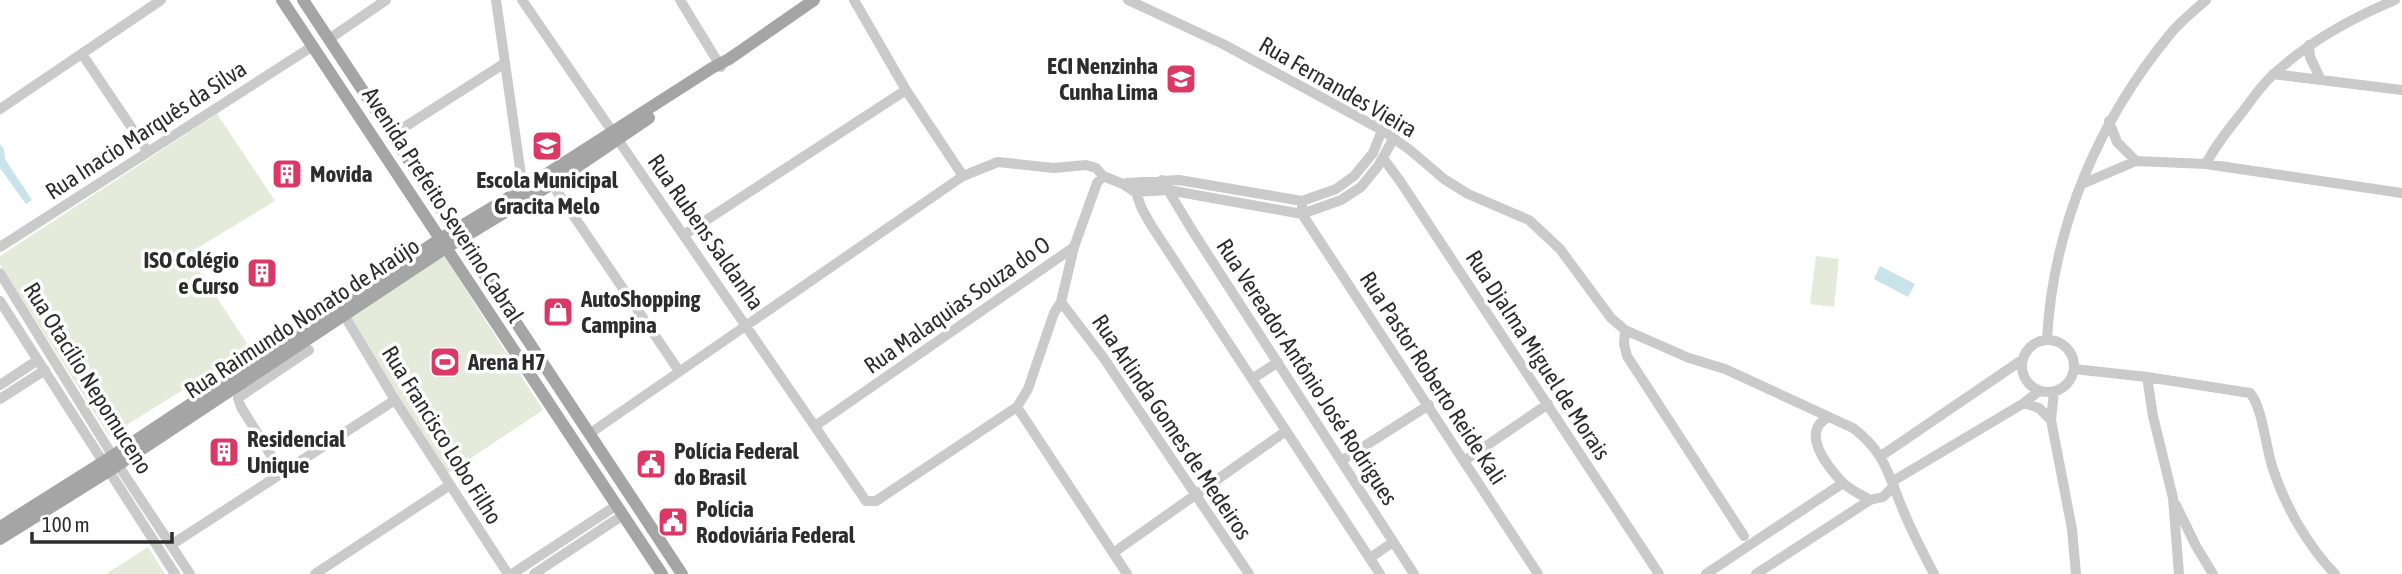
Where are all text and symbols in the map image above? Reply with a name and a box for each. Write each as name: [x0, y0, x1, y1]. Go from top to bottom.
street label: Rua Fernandes Vieira: [1255, 31, 1421, 143]
place label: ECI Nenzinha Cunha Lima: [1047, 53, 1158, 105]
street label: Rua Inacio Marquês da Silva: [41, 55, 251, 205]
school or university icon: ECI Nenzinha Cunha Lima: [1164, 62, 1198, 96]
street label: Avenida Prefeito Severino Cabral: [357, 83, 529, 327]
school or university icon: Escola Municipal Gracita Melo: [530, 129, 564, 163]
street label: Rua Rubens Saldanha: [643, 149, 769, 315]
building icon: Movida: [270, 157, 304, 191]
place label: Movida: [310, 161, 373, 187]
place label: Escola Municipal Gracita Melo: [476, 167, 619, 219]
street label: Rua Malaquias Souza do O: [859, 231, 1055, 379]
street label: Rua Raimundo Nonato de Araújo: [180, 232, 424, 404]
street label: Rua Vereador Antônio José Rodrigues: [1211, 234, 1403, 510]
street label: Rua Djalma Miguel de Morais: [1461, 245, 1615, 465]
place label: ISO Colégio e Curso: [143, 247, 239, 299]
building icon: ISO Colégio e Curso: [245, 256, 279, 290]
street label: Rua Pastor Roberto Reide Kali: [1354, 267, 1512, 489]
street label: Rua Otacílio Nepomuceno: [19, 278, 157, 478]
place label: AutoShopping Campina: [580, 286, 700, 338]
shop icon: AutoShopping Campina: [541, 295, 575, 329]
street label: Rua Arlinda Gomes de Medeiros: [1087, 310, 1257, 544]
street label: Rua Francisco Lobo Filho: [377, 341, 507, 529]
sports icon: Arena H7: [428, 345, 462, 379]
place label: Arena H7: [467, 349, 546, 375]
place label: Residencial Unique: [247, 426, 346, 478]
building icon: Residencial Unique: [207, 435, 241, 469]
place label: Polícia Federal do Brasil: [674, 438, 799, 490]
public building icon: Polícia Federal do Brasil: [634, 447, 668, 481]
place label: Polícia Rodoviária Federal: [696, 496, 856, 548]
scale bar: [32, 500, 172, 544]
public building icon: Polícia Rodoviária Federal: [656, 505, 690, 539]
text: 100 m: [42, 512, 90, 536]

